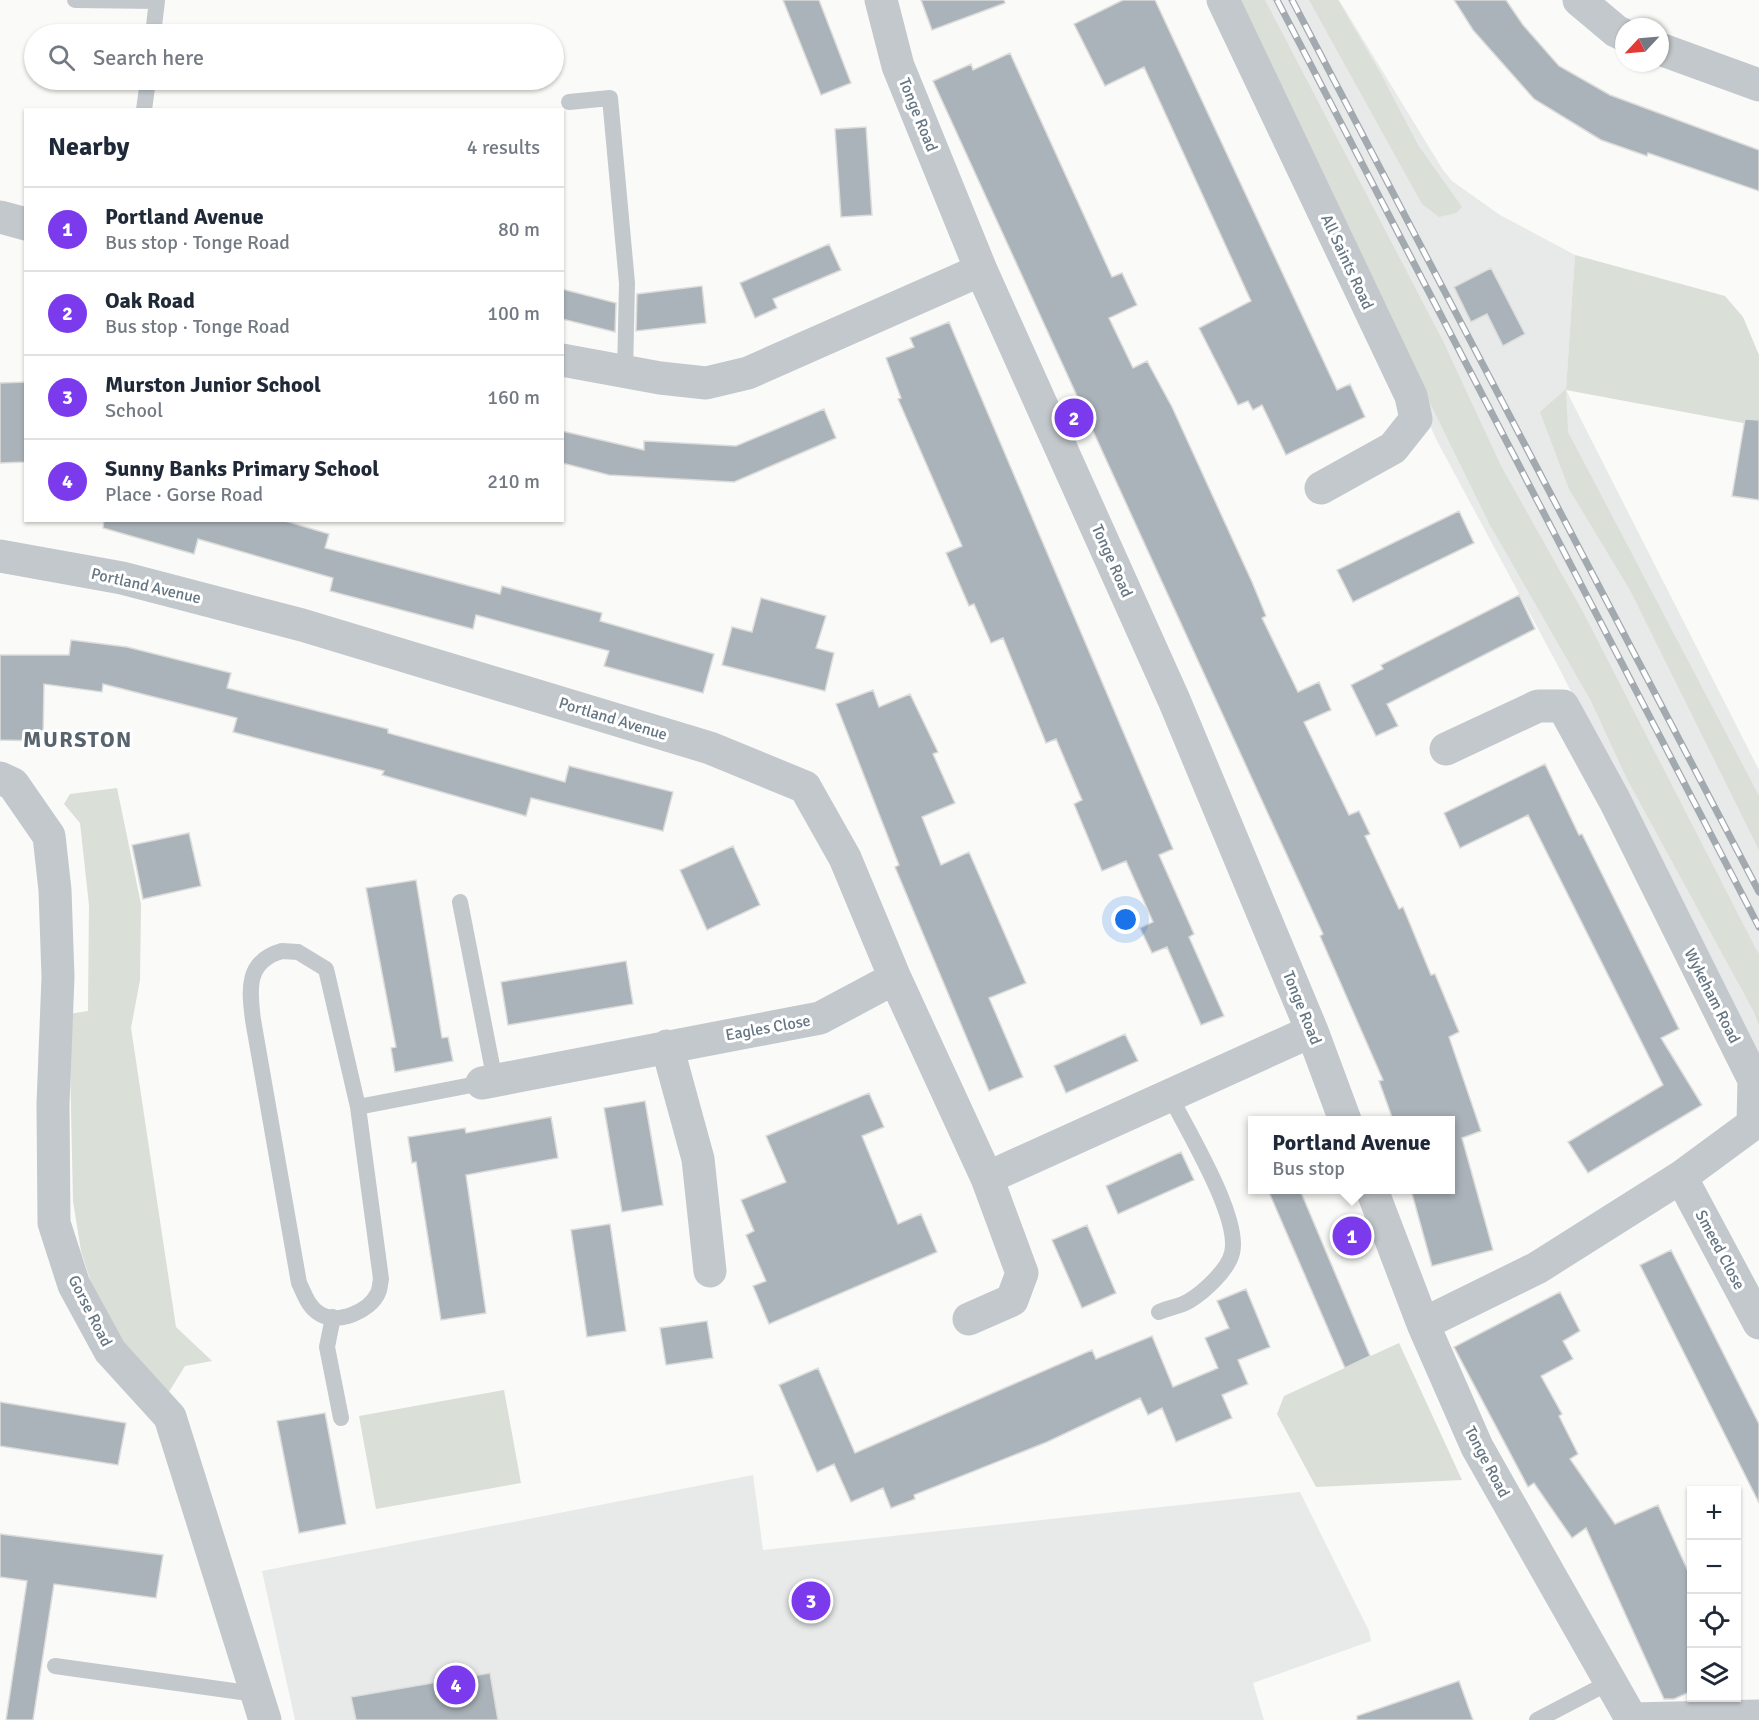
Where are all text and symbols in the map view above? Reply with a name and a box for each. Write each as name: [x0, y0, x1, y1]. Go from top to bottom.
north arrow: [1615, 18, 1669, 72]
search box: [24, 24, 564, 90]
icon: search: [45, 41, 78, 74]
text: Search here: [93, 44, 204, 71]
street label: Tonge Road: [894, 75, 942, 155]
text: Nearby: [48, 131, 129, 163]
text: 4 results: [467, 135, 540, 160]
text: Portland Avenue: [105, 203, 264, 230]
street label: All Saints Road: [1316, 211, 1378, 313]
text: 1: [62, 217, 73, 242]
text: 80 m: [498, 217, 540, 242]
text: Bus stop · Tonge Road: [105, 230, 290, 255]
text: Oak Road: [105, 287, 195, 314]
text: 2: [62, 301, 73, 326]
text: 100 m: [487, 301, 540, 326]
text: Bus stop · Tonge Road: [105, 314, 290, 339]
text: Murston Junior School: [105, 371, 321, 398]
text: 3: [62, 385, 73, 410]
text: 160 m: [487, 385, 540, 410]
pin: 2: [1054, 396, 1094, 440]
text: School: [105, 398, 163, 423]
text: Sunny Banks Primary School: [105, 455, 379, 482]
text: 4: [62, 469, 73, 494]
text: 210 m: [487, 469, 540, 494]
text: Place · Gorse Road: [105, 482, 263, 507]
street label: Tonge Road: [1087, 521, 1137, 601]
street label: Portland Avenue: [89, 564, 203, 608]
street label: Portland Avenue: [556, 693, 670, 745]
district label: MURSTON: [23, 726, 133, 753]
your location: [1111, 905, 1140, 934]
street label: Wykeham Road: [1679, 945, 1745, 1047]
street label: Tonge Road: [1278, 968, 1326, 1048]
street label: Eagles Close: [724, 1011, 812, 1045]
popup: [1248, 1116, 1455, 1194]
text: Portland Avenue: [1272, 1129, 1431, 1156]
text: Bus stop: [1272, 1156, 1345, 1181]
street label: Smeed Close: [1691, 1207, 1749, 1293]
pin: 1: [1332, 1214, 1372, 1258]
street label: Gorse Road: [64, 1272, 116, 1350]
street label: Tonge Road: [1460, 1423, 1514, 1501]
map controls: [1687, 1486, 1741, 1702]
button: +: [1687, 1486, 1741, 1540]
button: −: [1687, 1540, 1741, 1594]
pin: 3: [792, 1578, 830, 1624]
button: locate: [1687, 1594, 1741, 1648]
button: layers: [1687, 1648, 1741, 1702]
pin: 4: [436, 1662, 476, 1708]

